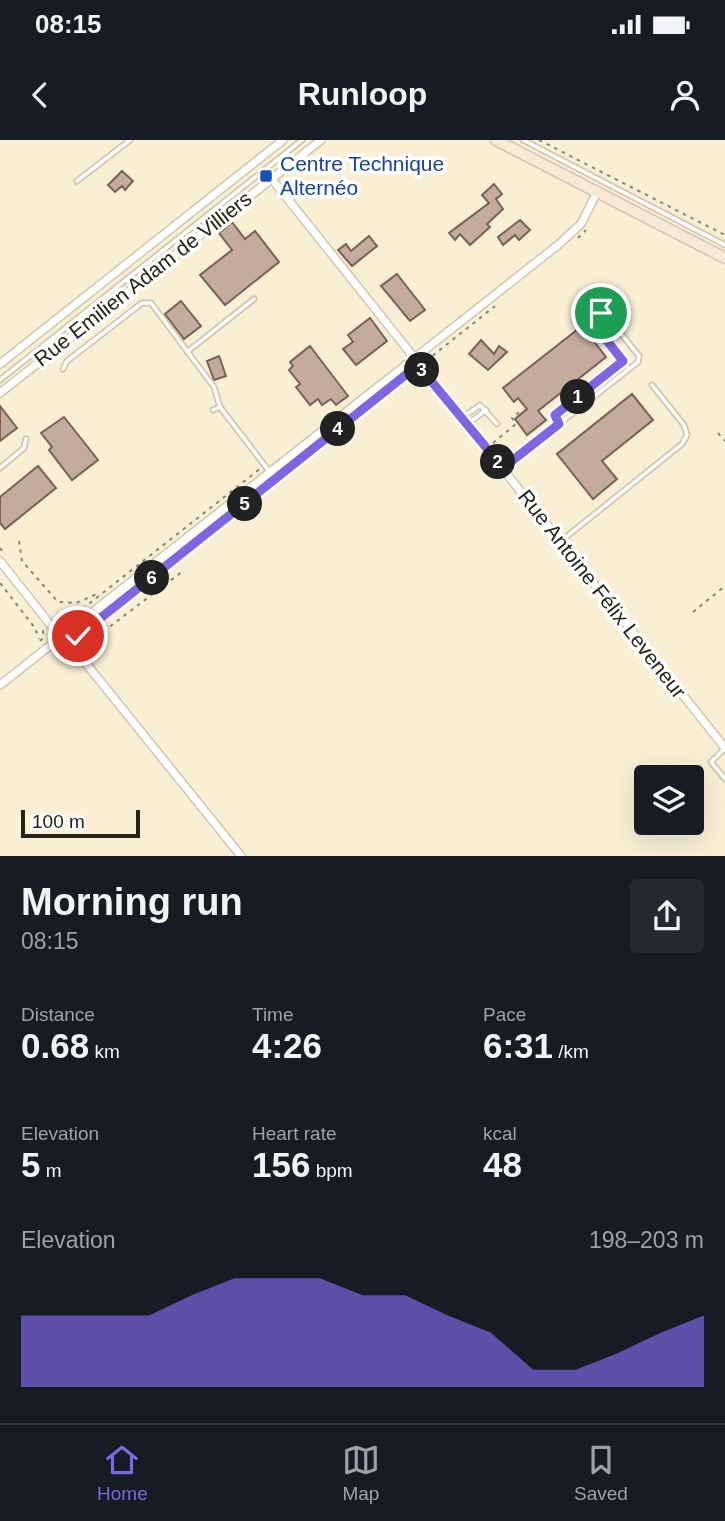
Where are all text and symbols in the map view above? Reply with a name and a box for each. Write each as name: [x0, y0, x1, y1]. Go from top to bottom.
text: 08:15: [35, 9, 102, 39]
icon: back: [21, 76, 59, 114]
text: Runloop: [298, 76, 427, 112]
icon: person: [666, 76, 704, 114]
place label: Centre Technique Alternéo: [280, 152, 444, 199]
marker: Centre Technique Alternéo: [258, 168, 274, 184]
street label: Rue Emilien Adam de Villiers: [30, 187, 256, 371]
pin: [571, 283, 631, 343]
icon: arrive: [582, 294, 620, 332]
pin: 3: [404, 352, 440, 387]
text: 3: [416, 359, 427, 380]
pin: 1: [560, 380, 596, 414]
text: 1: [572, 386, 583, 407]
pin: 4: [320, 412, 356, 446]
text: 4: [332, 418, 343, 439]
pin: 2: [480, 444, 516, 480]
text: 2: [492, 451, 503, 472]
street label: Rue Antoine Félix Leveneur: [514, 485, 691, 702]
pin: 5: [228, 486, 262, 522]
text: 5: [239, 493, 250, 514]
pin: 6: [134, 560, 170, 596]
text: 6: [146, 567, 157, 588]
pin: [48, 606, 108, 666]
icon: check: [59, 617, 97, 655]
map controls: [634, 765, 704, 835]
button: layers: [634, 765, 704, 835]
scale bar: [21, 807, 140, 839]
text: 100 m: [32, 811, 85, 832]
button: share: [630, 879, 704, 953]
text: Morning run: [21, 881, 243, 923]
text: 08:15: [21, 928, 79, 954]
text: Distance: [21, 1004, 95, 1025]
text: Time: [252, 1004, 294, 1025]
text: Pace: [483, 1004, 526, 1025]
text: 0.68: [21, 1026, 89, 1065]
text: 4:26: [252, 1026, 322, 1065]
text: 6:31: [483, 1026, 553, 1065]
text: km: [89, 1041, 120, 1062]
text: /km: [553, 1041, 589, 1062]
text: Elevation: [21, 1123, 99, 1144]
text: Heart rate: [252, 1123, 336, 1144]
text: kcal: [483, 1123, 517, 1144]
text: 5: [21, 1145, 40, 1184]
text: 156: [252, 1145, 310, 1184]
text: 48: [483, 1145, 522, 1184]
text: m: [40, 1160, 62, 1181]
text: bpm: [310, 1160, 353, 1181]
text: Elevation: [21, 1227, 116, 1253]
text: 198–203 m: [589, 1227, 704, 1253]
tab: Home: [97, 1441, 148, 1505]
tab: Map: [342, 1441, 380, 1505]
tab: Saved: [574, 1441, 628, 1505]

